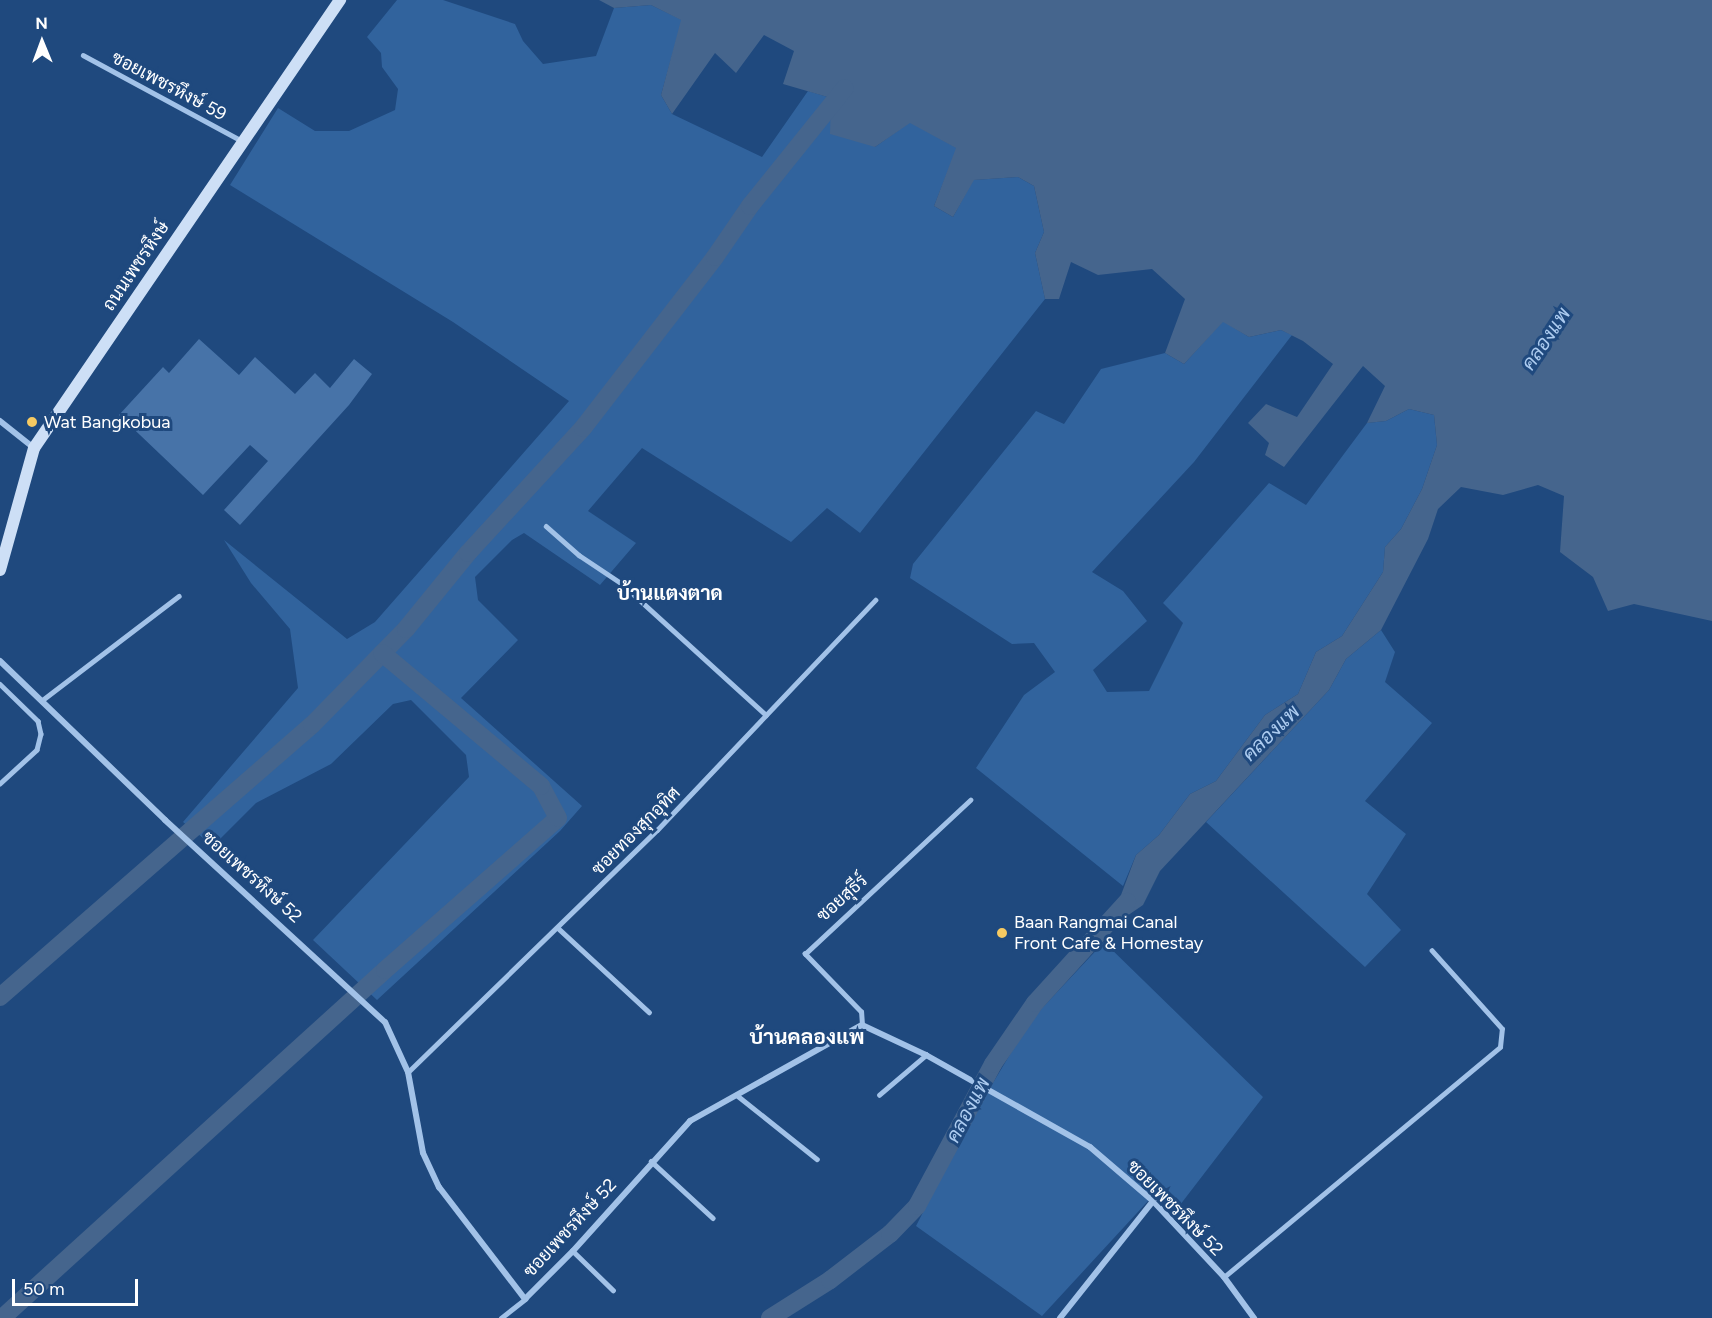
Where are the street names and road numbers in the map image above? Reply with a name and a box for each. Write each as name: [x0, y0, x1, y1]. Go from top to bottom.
street label: ซอยเพชรหึงษ์ 59: [108, 47, 230, 125]
street label: ถนนเพชรหึงษ์: [98, 217, 174, 315]
street label: ซอยทองสุกอุทิศ: [587, 782, 685, 880]
street label: ซอยเพชรหึงษ์ 52: [198, 827, 306, 927]
street label: ซอยสุธีร์: [812, 870, 872, 926]
street label: ซอยเพชรหึงษ์ 52: [1123, 1156, 1227, 1260]
street label: ซอยเพชรหึงษ์ 52: [519, 1174, 621, 1282]

